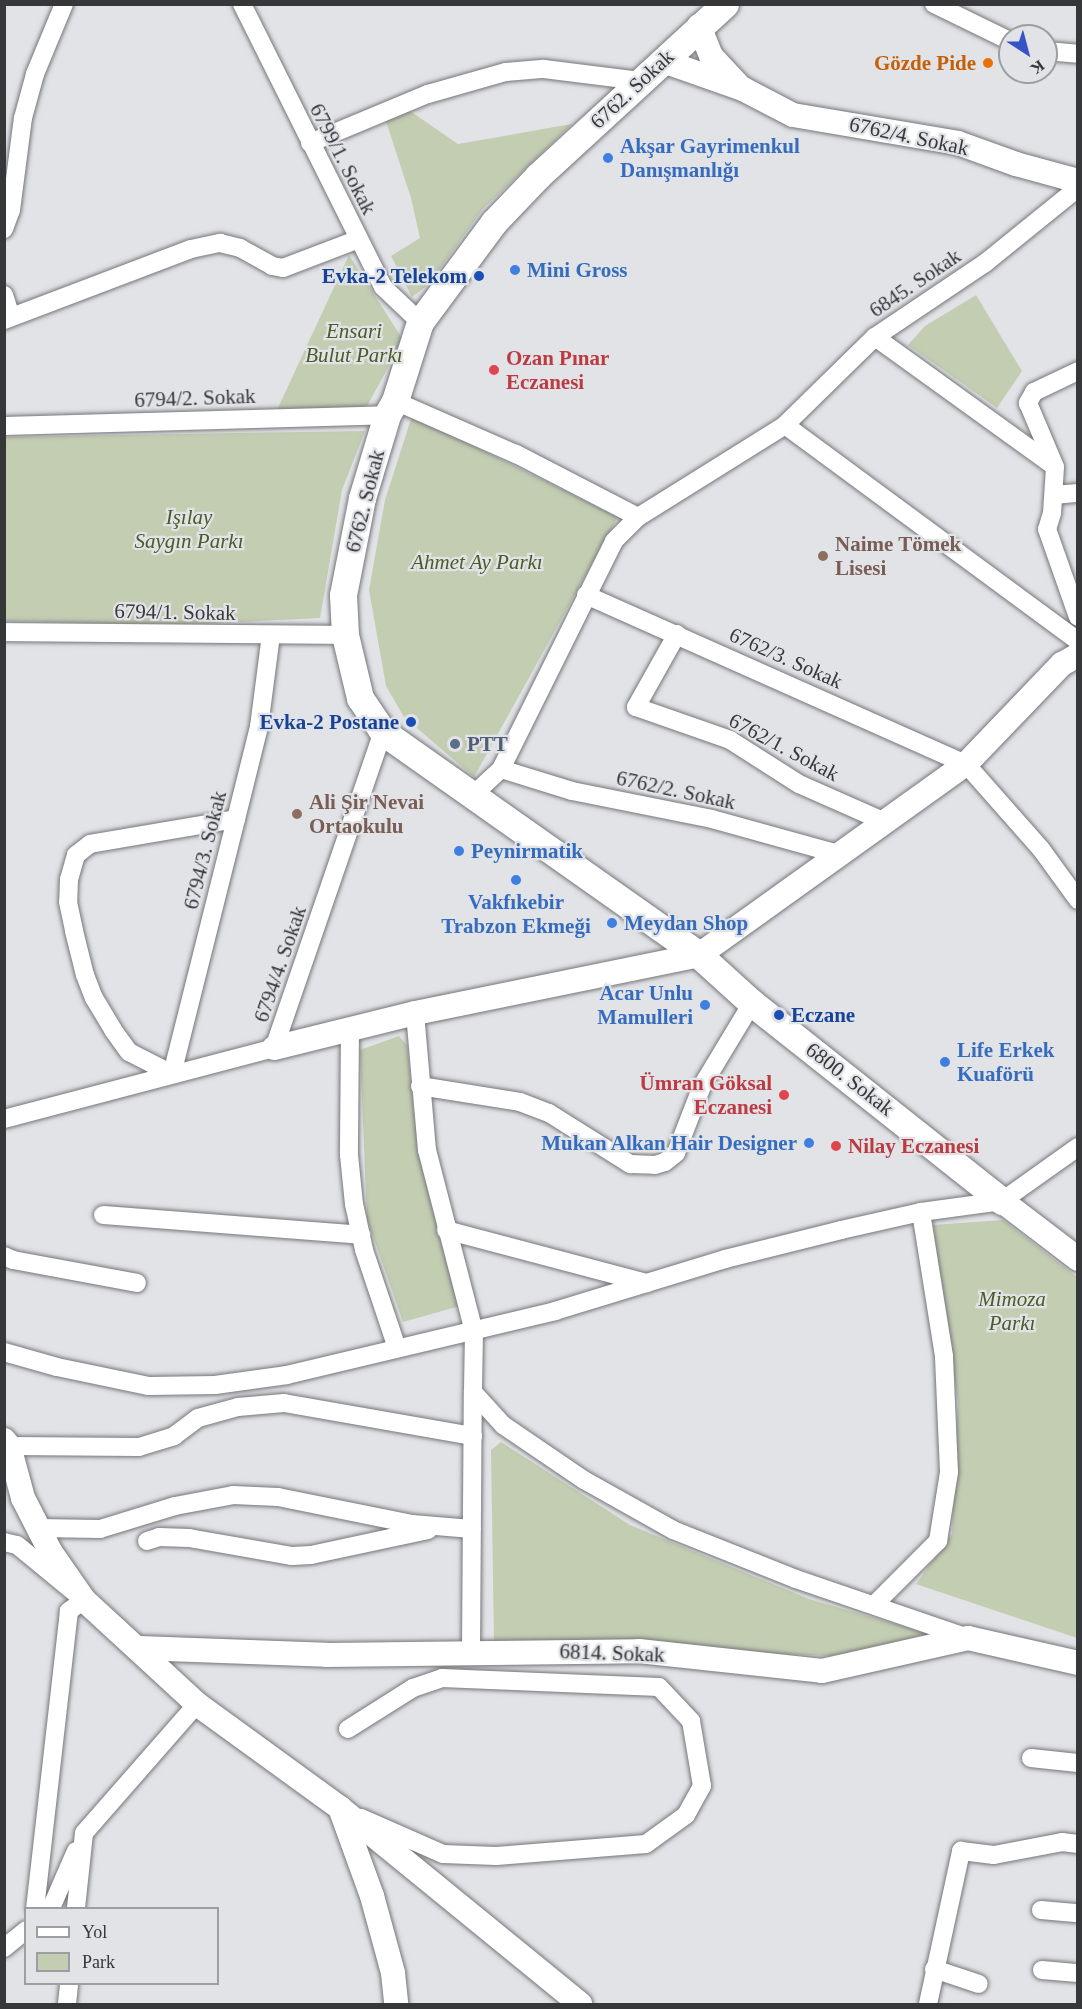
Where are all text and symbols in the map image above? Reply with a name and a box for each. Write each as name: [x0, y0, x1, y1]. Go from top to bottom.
north arrow: [998, 24, 1058, 84]
street label: 6762. Sokak: [585, 44, 679, 134]
place label: Gözde Pide: [874, 50, 976, 76]
marker: Gözde Pide: [981, 56, 995, 70]
text: K: [1028, 57, 1048, 78]
street label: 6799/1. Sokak: [304, 99, 382, 219]
street label: 6762/4. Sokak: [847, 111, 971, 161]
place label: Akşar Gayrimenkul Danışmanlığı: [620, 133, 800, 183]
marker: Akşar Gayrimenkul Danışmanlığı: [601, 151, 615, 165]
street label: 6845. Sokak: [864, 243, 966, 323]
place label: Mini Gross: [527, 257, 628, 283]
place label: Evka-2 Telekom: [321, 263, 467, 289]
marker: Mini Gross: [508, 263, 522, 277]
marker: Evka-2 Telekom: [472, 269, 486, 283]
park label: Ensari Bulut Parkı: [305, 318, 403, 368]
place label: Ozan Pınar Eczanesi: [506, 345, 609, 395]
marker: Ozan Pınar Eczanesi: [487, 363, 501, 377]
street label: 6794/2. Sokak: [134, 383, 256, 413]
street label: 6762. Sokak: [340, 447, 390, 555]
park label: Işılay Saygın Parkı: [134, 504, 244, 554]
place label: Naime Tömek Lisesi: [835, 531, 962, 581]
park label: Ahmet Ay Parkı: [411, 549, 543, 575]
marker: Naime Tömek Lisesi: [816, 549, 830, 563]
street label: 6794/1. Sokak: [114, 598, 236, 626]
street label: 6762/3. Sokak: [725, 622, 847, 694]
street label: 6762/1. Sokak: [725, 707, 843, 787]
place label: Evka-2 Postane: [260, 709, 399, 735]
marker: Evka-2 Postane: [404, 715, 418, 729]
place label: PTT: [467, 731, 508, 757]
marker: PTT: [448, 737, 462, 751]
street label: 6762/2. Sokak: [614, 765, 738, 815]
street label: 6794/3. Sokak: [178, 788, 232, 912]
place label: Ali Şir Nevai Ortaokulu: [309, 789, 424, 839]
marker: Ali Şir Nevai Ortaokulu: [290, 807, 304, 821]
place label: Peynirmatik: [471, 838, 583, 864]
marker: Peynirmatik: [452, 844, 466, 858]
marker: Vakfıkebir Trabzon Ekmeği: [509, 873, 523, 887]
place label: Vakfıkebir Trabzon Ekmeği: [441, 889, 591, 939]
street label: 6794/4. Sokak: [248, 903, 312, 1025]
place label: Meydan Shop: [624, 910, 748, 936]
marker: Meydan Shop: [605, 916, 619, 930]
place label: Acar Unlu Mamulleri: [597, 980, 693, 1030]
marker: Acar Unlu Mamulleri: [698, 998, 712, 1012]
place label: Eczane: [791, 1002, 855, 1028]
marker: Eczane: [772, 1008, 786, 1022]
street label: 6800. Sokak: [801, 1037, 899, 1121]
place label: Life Erkek Kuaförü: [957, 1037, 1054, 1087]
marker: Life Erkek Kuaförü: [938, 1055, 952, 1069]
place label: Ümran Göksal Eczanesi: [640, 1070, 772, 1120]
marker: Ümran Göksal Eczanesi: [777, 1088, 791, 1102]
place label: Mukan Alkan Hair Designer: [540, 1130, 797, 1156]
place label: Nilay Eczanesi: [848, 1133, 979, 1159]
marker: Mukan Alkan Hair Designer: [802, 1136, 816, 1150]
marker: Nilay Eczanesi: [829, 1139, 843, 1153]
park label: Mimoza Parkı: [978, 1286, 1046, 1336]
street label: 6814. Sokak: [559, 1639, 665, 1667]
legend: [24, 1907, 219, 1985]
text: Yol: [82, 1922, 107, 1942]
text: Park: [82, 1952, 115, 1972]

